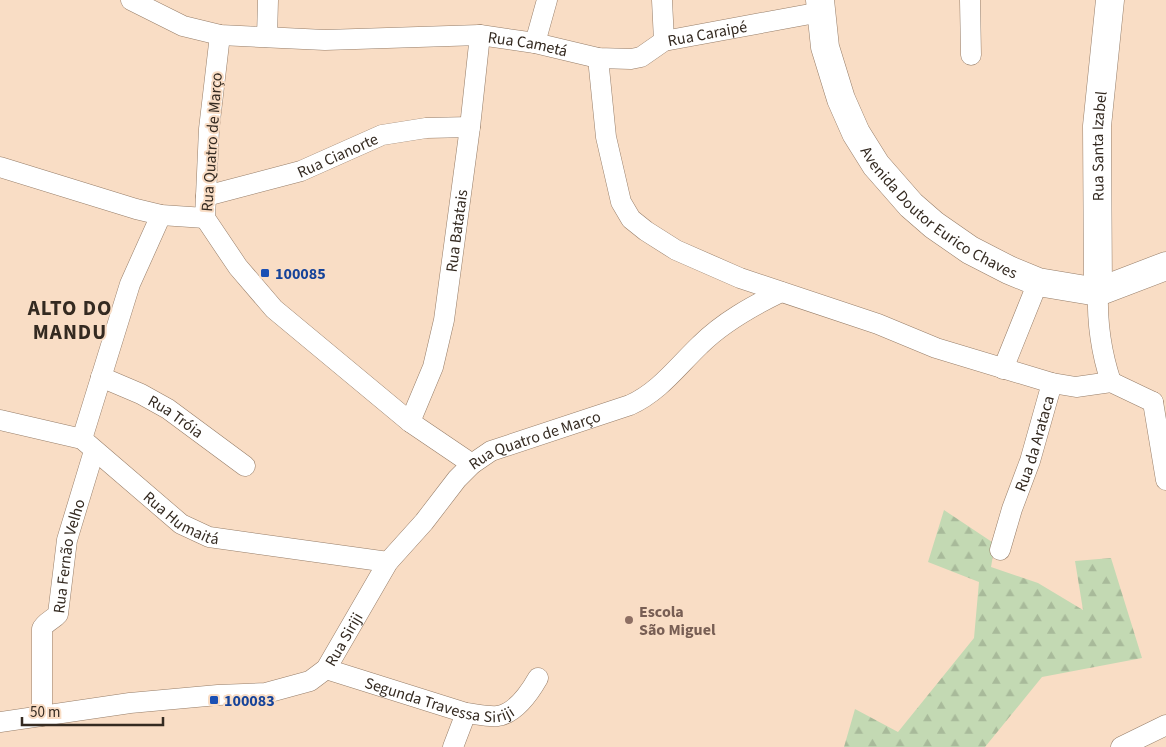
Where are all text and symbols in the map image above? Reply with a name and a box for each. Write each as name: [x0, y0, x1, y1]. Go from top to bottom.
street label: Rua Caraipé: [666, 16, 749, 52]
street label: Rua Cametá: [487, 26, 570, 62]
street label: Rua Quatro de Março: [196, 72, 228, 212]
street label: Rua Santa Izabel: [1087, 90, 1113, 201]
street label: Rua Cianorte: [294, 128, 382, 183]
street label: Avenida Doutor Eurico Chaves: [855, 142, 1021, 284]
street label: Rua Batatais: [441, 188, 474, 273]
place label: 100085: [275, 263, 326, 285]
marker: 100085: [259, 267, 271, 279]
district label: ALTO DO MANDU: [27, 293, 112, 347]
street label: Rua Tróia: [144, 390, 208, 444]
street label: Rua da Arataca: [1010, 393, 1060, 495]
street label: Rua Quatro de Março: [465, 405, 604, 475]
street label: Rua Humaitá: [138, 486, 220, 550]
street label: Rua Fernão Velho: [48, 496, 91, 615]
place label: Escola São Miguel: [639, 601, 716, 641]
street label: Rua Siriji: [320, 609, 369, 671]
marker: Escola São Miguel: [623, 614, 635, 626]
street label: Segunda Travessa Siriji: [362, 672, 519, 728]
place label: 100083: [224, 690, 275, 712]
scale bar: [22, 694, 164, 726]
marker: 100083: [208, 694, 220, 706]
text: 50 m: [30, 702, 60, 723]

